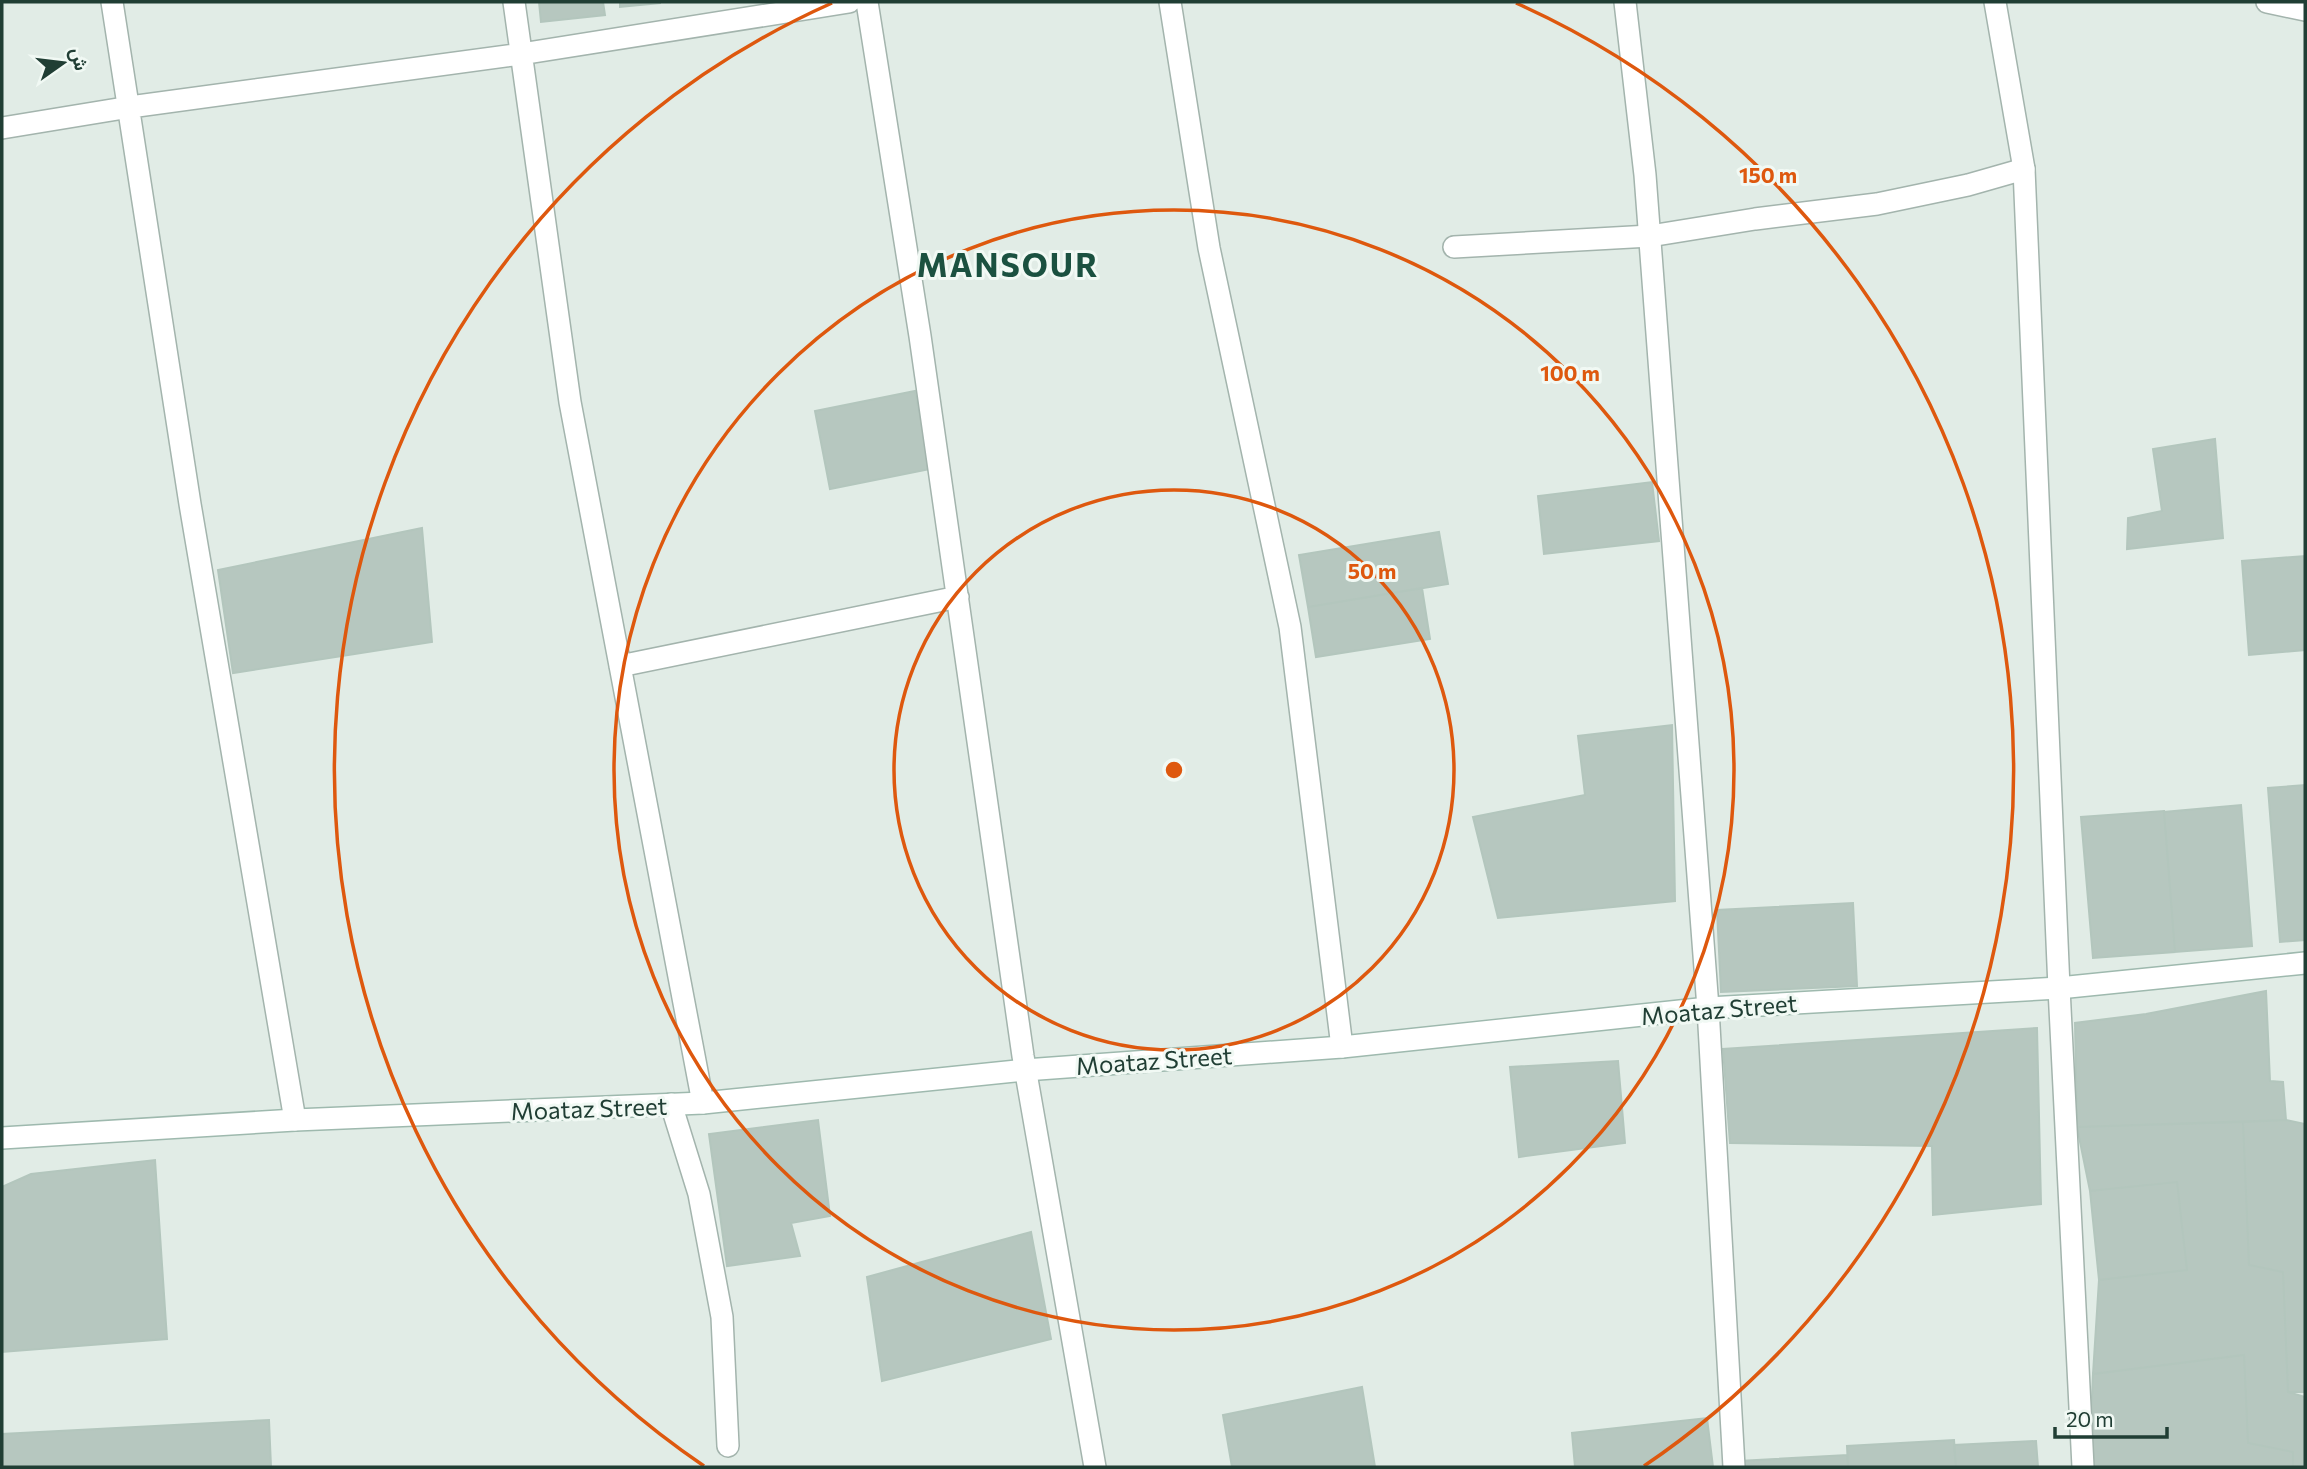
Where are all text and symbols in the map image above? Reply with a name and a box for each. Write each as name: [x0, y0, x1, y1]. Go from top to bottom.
north arrow: [28, 28, 98, 98]
text: ش: [65, 45, 94, 73]
text: 150 m: [1739, 162, 1797, 187]
district label: MANSOUR: [917, 244, 1099, 284]
text: 100 m: [1540, 360, 1600, 385]
text: 50 m: [1348, 558, 1396, 583]
centre of rings: [1162, 758, 1186, 782]
street label: Moataz Street: [1640, 988, 1798, 1030]
street label: Moataz Street: [1075, 1040, 1233, 1080]
street label: Moataz Street: [510, 1091, 668, 1125]
scale bar: [2055, 1396, 2167, 1440]
text: 20 m: [2066, 1406, 2114, 1431]

